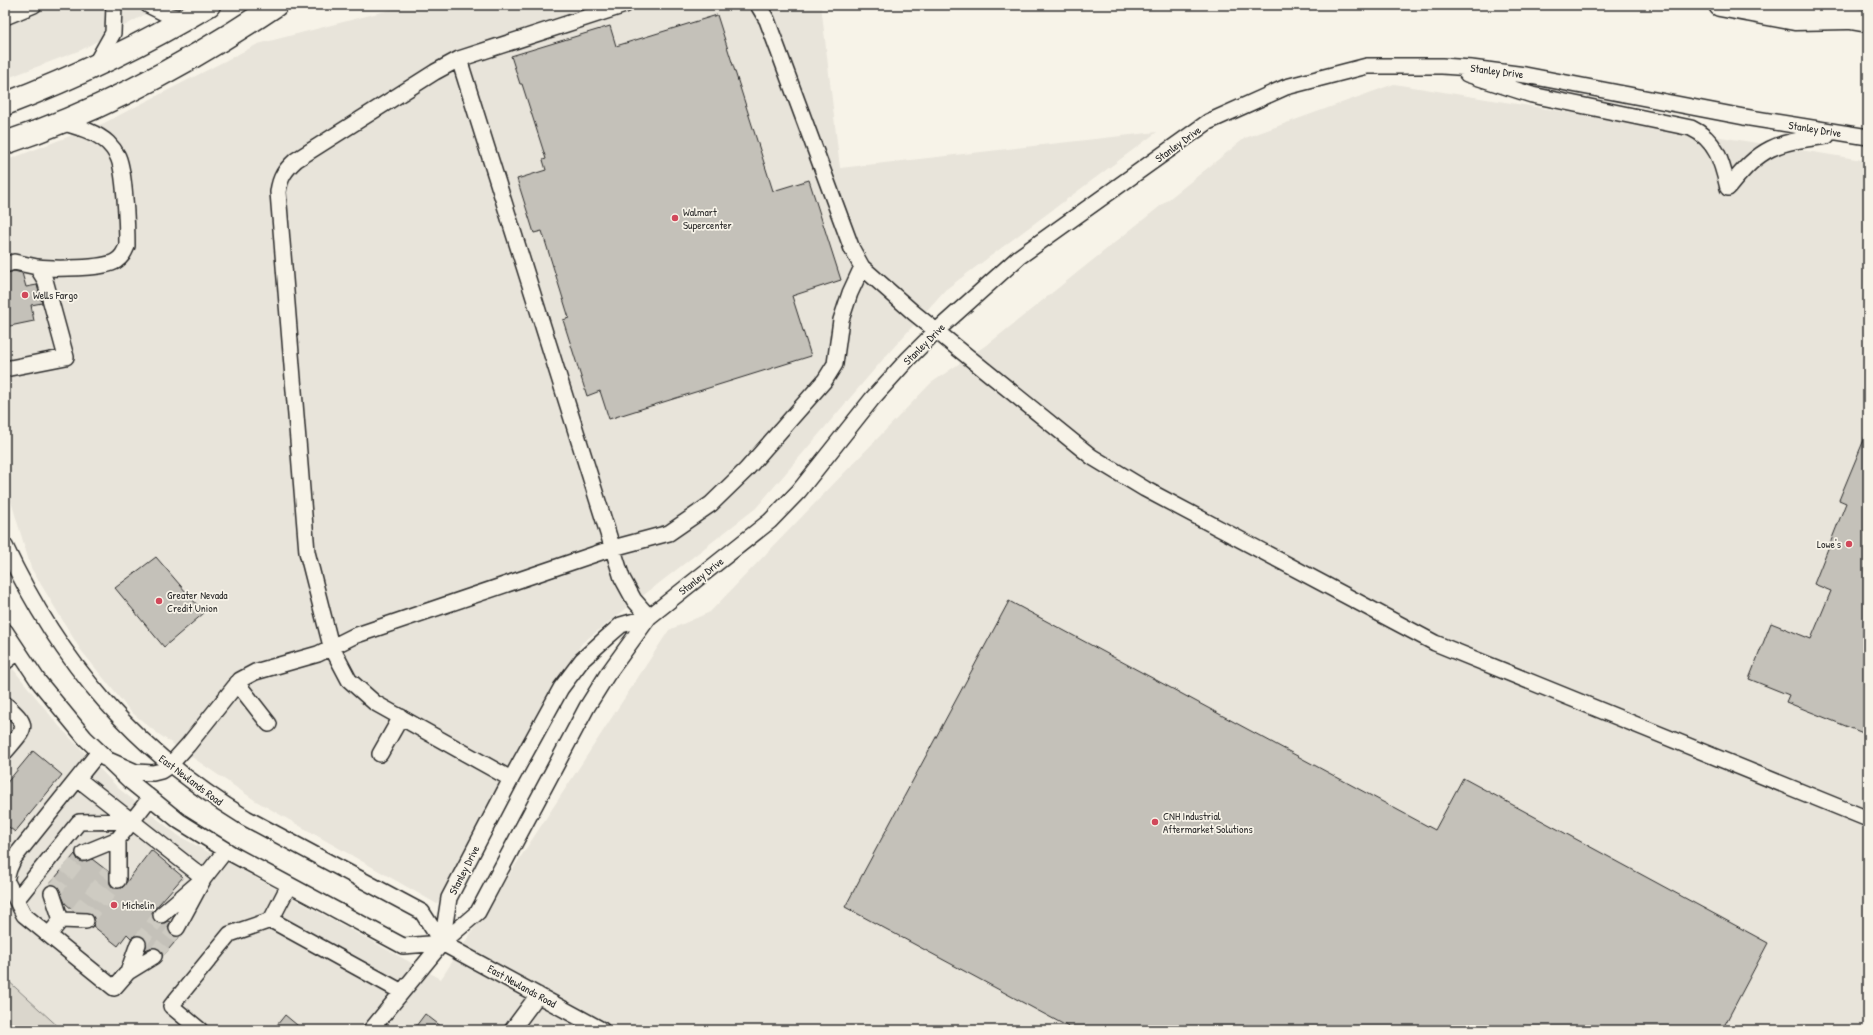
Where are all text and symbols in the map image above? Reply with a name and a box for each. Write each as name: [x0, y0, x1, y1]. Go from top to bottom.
street label: Stanley Drive: [1470, 61, 1525, 81]
street label: Stanley Drive: [1788, 118, 1843, 140]
street label: Stanley Drive: [1152, 122, 1204, 165]
place label: Walmart Supercenter: [683, 205, 733, 232]
marker: Walmart Supercenter: [670, 213, 680, 223]
place label: Wells Fargo: [33, 288, 78, 302]
marker: Wells Fargo: [20, 290, 30, 300]
street label: Stanley Drive: [900, 320, 948, 368]
place label: Lowe's: [1817, 537, 1841, 551]
marker: Lowe's: [1844, 539, 1854, 549]
street label: Stanley Drive: [676, 554, 727, 598]
place label: Greater Nevada Credit Union: [167, 588, 228, 615]
marker: Greater Nevada Credit Union: [154, 596, 164, 606]
street label: East Newlands Road: [156, 751, 226, 809]
place label: CNH Industrial Aftermarket Solutions: [1163, 809, 1253, 836]
marker: CNH Industrial Aftermarket Solutions: [1150, 817, 1160, 827]
street label: Stanley Drive: [446, 843, 483, 897]
place label: Michelin: [122, 898, 155, 912]
marker: Michelin: [109, 900, 119, 910]
street label: East Newlands Road: [485, 961, 559, 1011]

